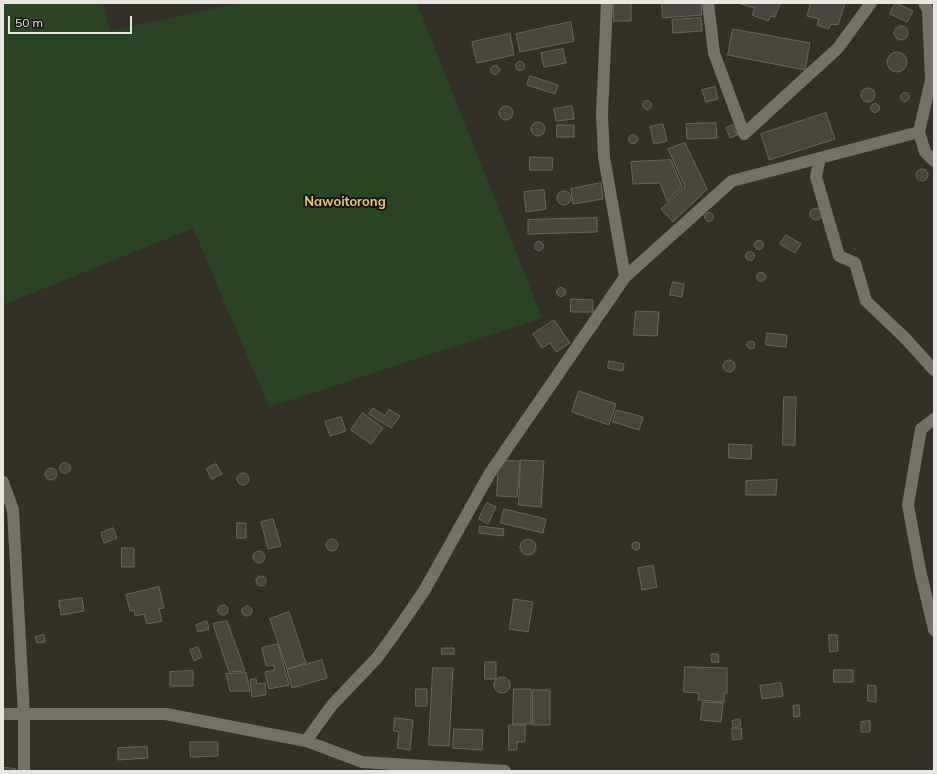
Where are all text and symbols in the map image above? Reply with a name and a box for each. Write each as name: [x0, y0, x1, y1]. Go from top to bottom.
scale bar: [10, 8, 134, 34]
text: 50 m: [15, 15, 43, 30]
district label: Nawoitorong: [304, 194, 386, 210]

